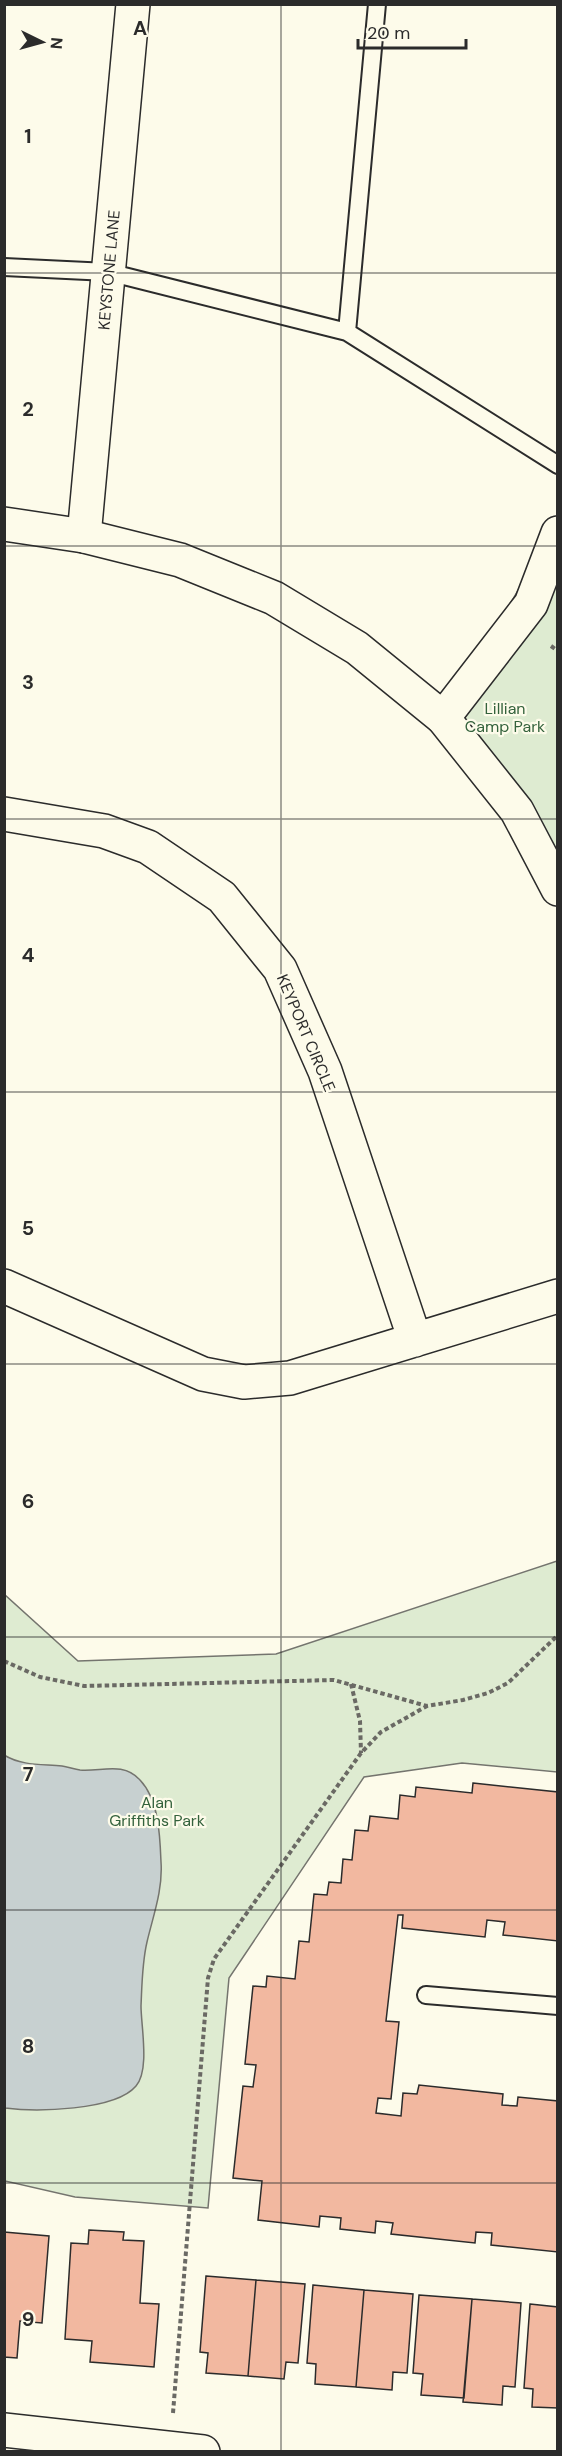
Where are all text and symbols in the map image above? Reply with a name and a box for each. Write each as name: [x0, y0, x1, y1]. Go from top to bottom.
north arrow: [12, 12, 72, 72]
scale bar: [358, 12, 466, 50]
text: A: [133, 15, 147, 41]
text: 20 m: [367, 21, 410, 45]
text: N: [45, 37, 67, 50]
text: 1: [24, 123, 32, 149]
street label: KEYSTONE LANE: [93, 209, 125, 331]
text: 2: [22, 396, 34, 422]
text: 3: [22, 669, 34, 695]
park label: Lillian Camp Park: [465, 698, 545, 737]
text: 4: [22, 942, 35, 968]
street label: KEYPORT CIRCLE: [272, 971, 340, 1095]
text: 5: [22, 1215, 34, 1241]
text: 6: [22, 1488, 34, 1514]
text: 7: [23, 1761, 34, 1787]
park label: Alan Griffiths Park: [109, 1792, 205, 1831]
text: 8: [22, 2033, 34, 2059]
text: 9: [22, 2306, 34, 2332]

